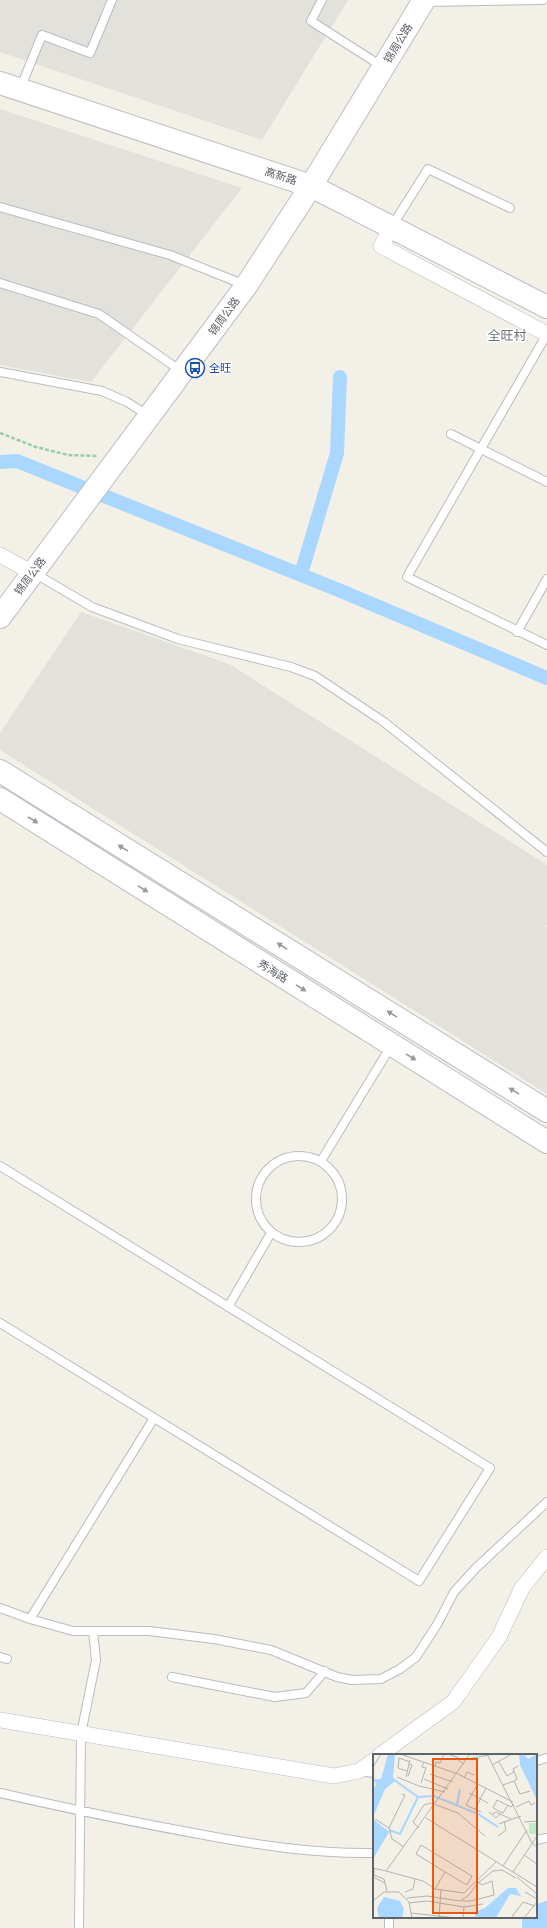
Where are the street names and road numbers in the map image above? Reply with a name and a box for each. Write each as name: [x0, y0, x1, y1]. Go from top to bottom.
street label: 锦周公路: [382, 21, 414, 65]
street label: 高新路: [263, 165, 299, 187]
street label: 锦周公路: [206, 295, 242, 337]
street label: 锦周公路: [12, 555, 48, 597]
street label: 秀海路: [256, 957, 290, 985]

